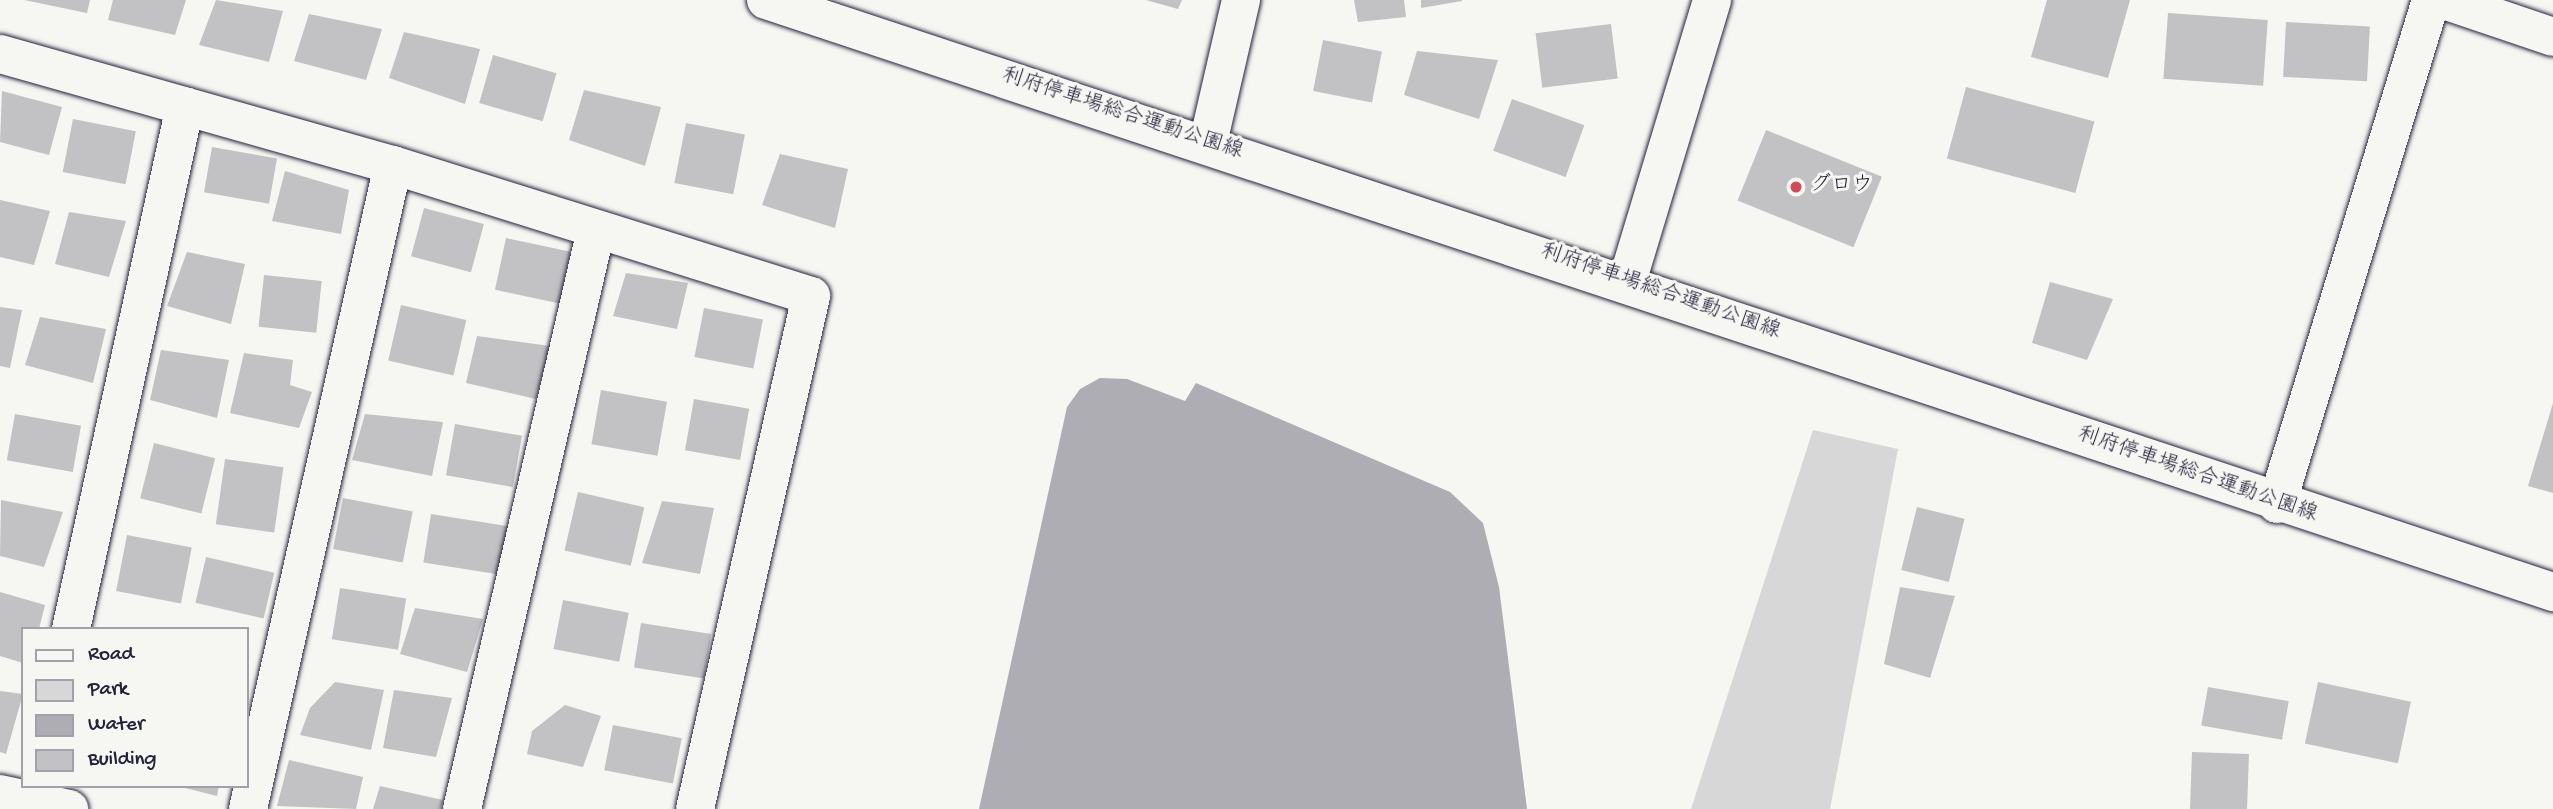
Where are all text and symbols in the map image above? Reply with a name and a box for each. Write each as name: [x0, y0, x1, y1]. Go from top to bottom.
street label: 利府停車場総合運動公園線: [998, 64, 1246, 166]
place label: グロウ: [1810, 174, 1873, 200]
marker: グロウ: [1788, 179, 1804, 195]
street label: 利府停車場総合運動公園線: [1537, 240, 1783, 346]
street label: 利府停車場総合運動公園線: [2074, 423, 2320, 529]
legend: [21, 627, 248, 788]
text: Road: [88, 643, 134, 668]
text: Park: [88, 678, 128, 703]
text: Water: [88, 713, 144, 738]
text: Building: [88, 748, 157, 773]

